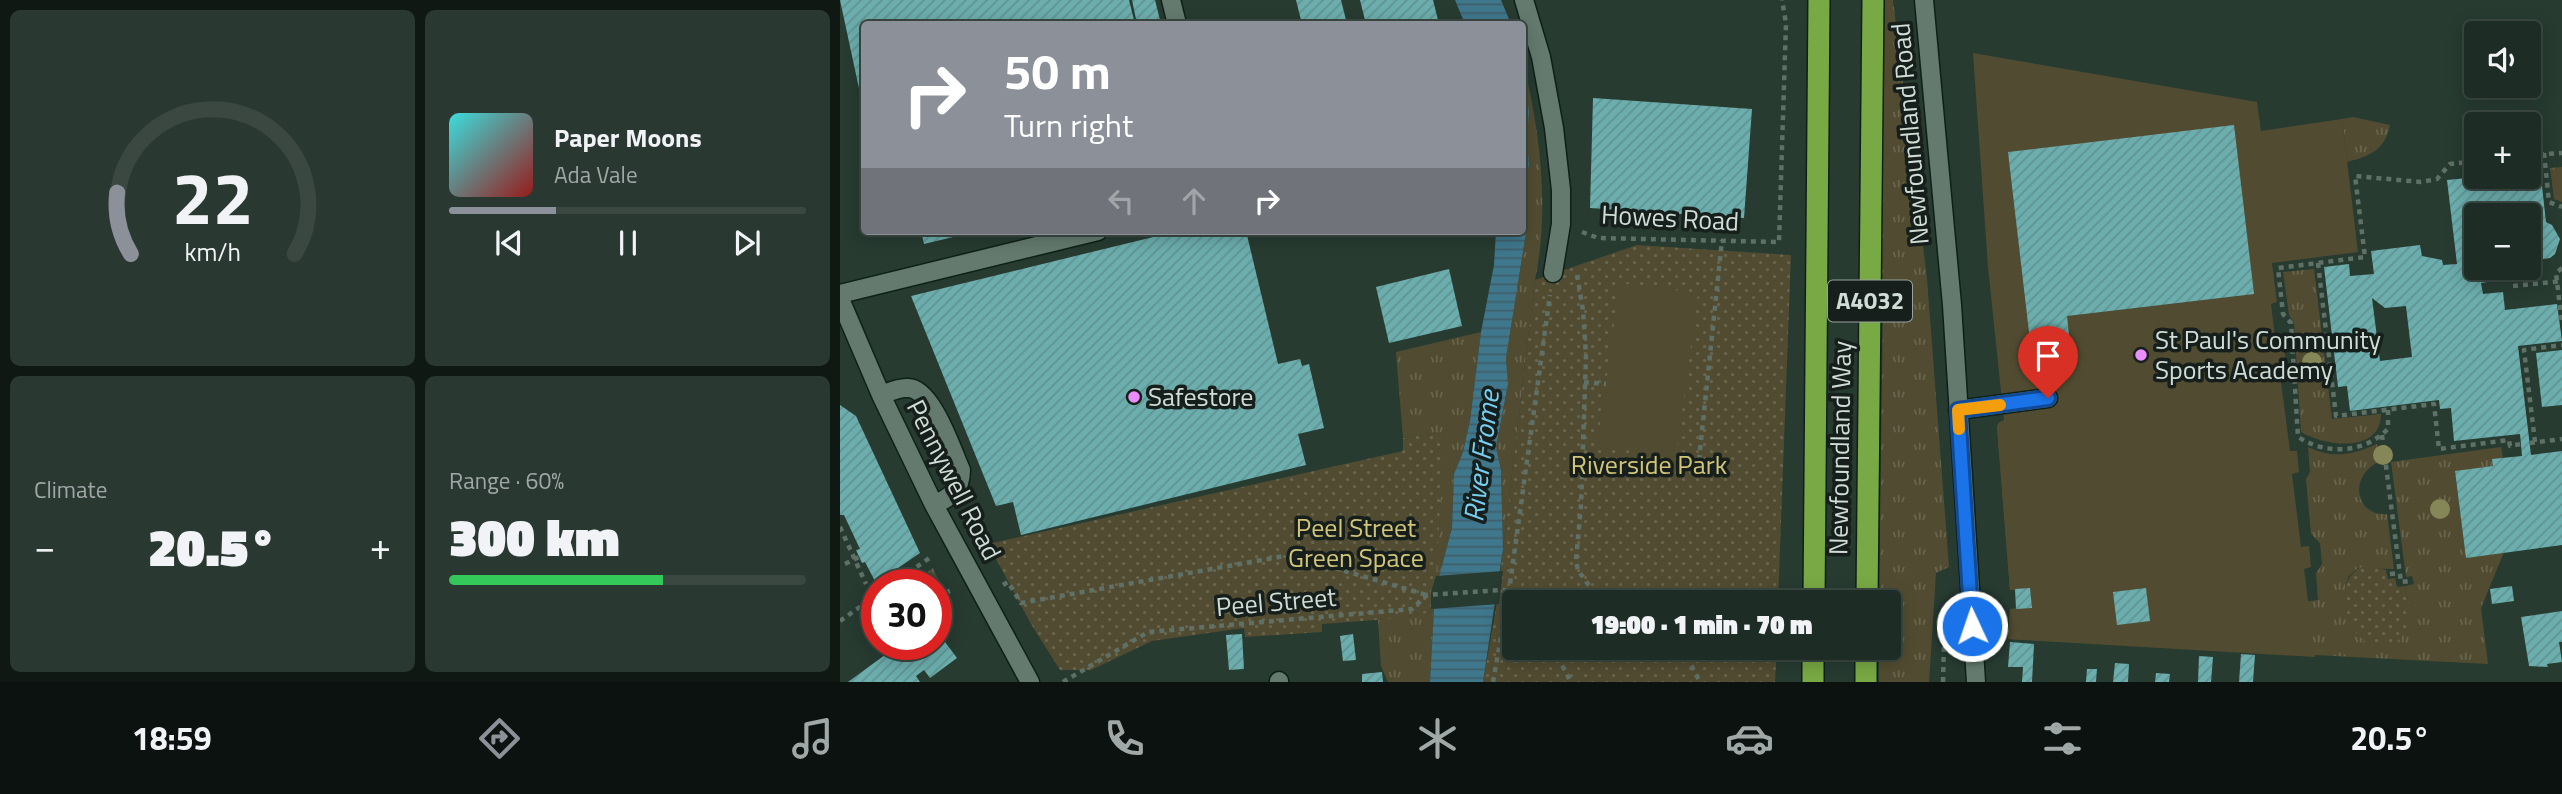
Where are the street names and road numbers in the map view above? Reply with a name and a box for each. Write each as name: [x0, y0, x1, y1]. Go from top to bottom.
street label: Newfoundland Road: [1880, 21, 1939, 247]
street label: Howes Road: [1600, 194, 1740, 241]
road number: A4032: [1828, 280, 1912, 322]
street label: Newfoundland Way: [1818, 340, 1861, 556]
street label: Pennywell Road: [897, 393, 1012, 567]
street label: Peel Street: [1214, 577, 1338, 626]

